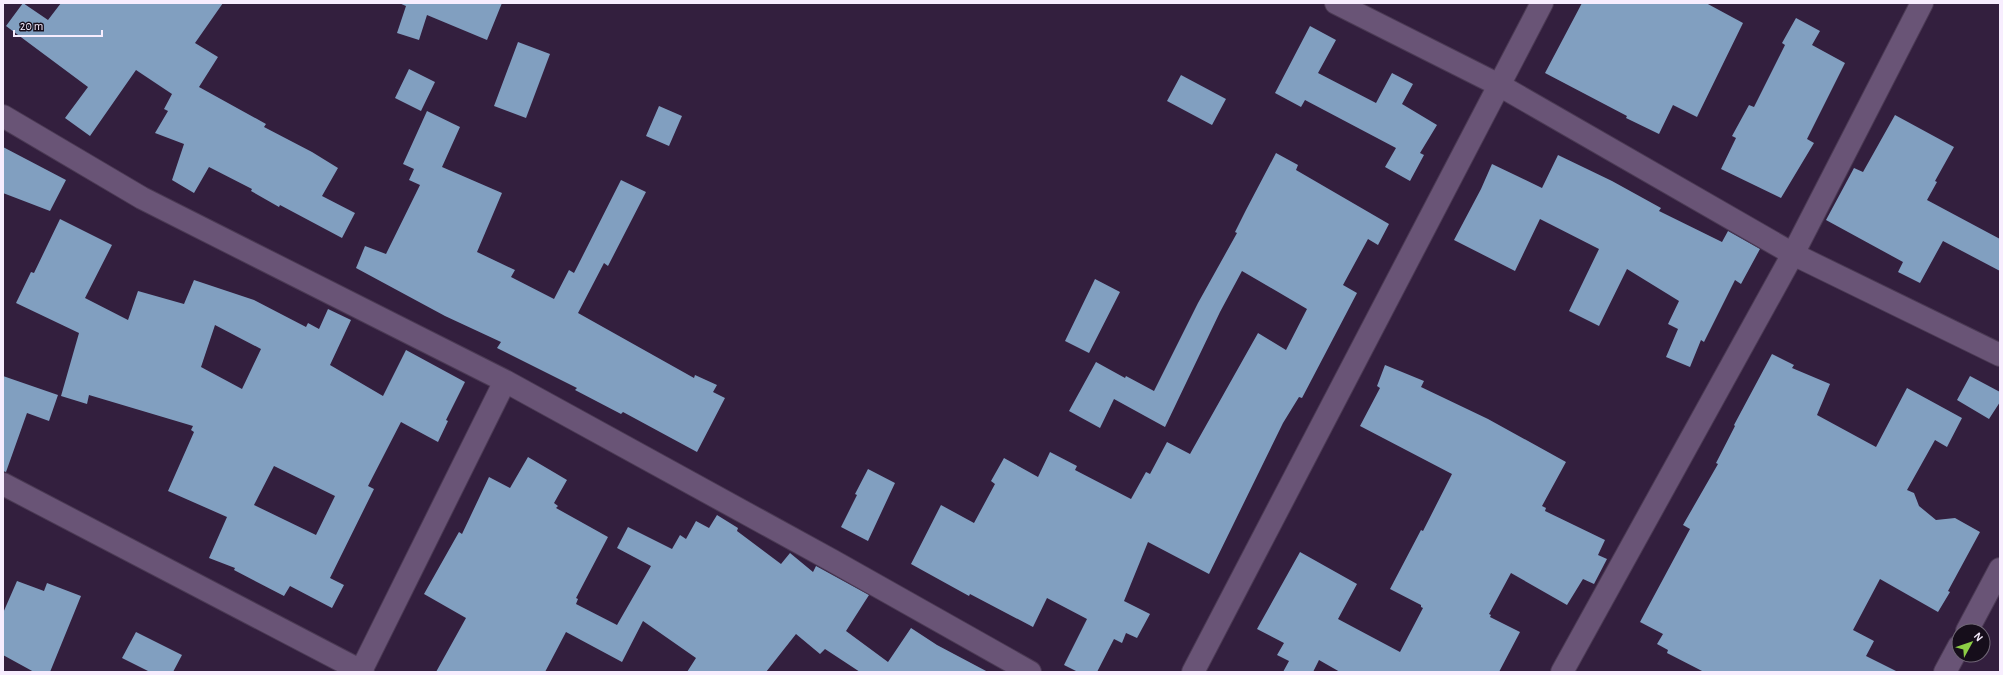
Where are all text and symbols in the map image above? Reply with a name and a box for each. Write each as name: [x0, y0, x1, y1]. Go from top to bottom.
scale bar: [14, 12, 102, 38]
text: 20 m: [20, 20, 43, 32]
north arrow: [1951, 623, 1991, 663]
text: N: [1972, 630, 1985, 643]

